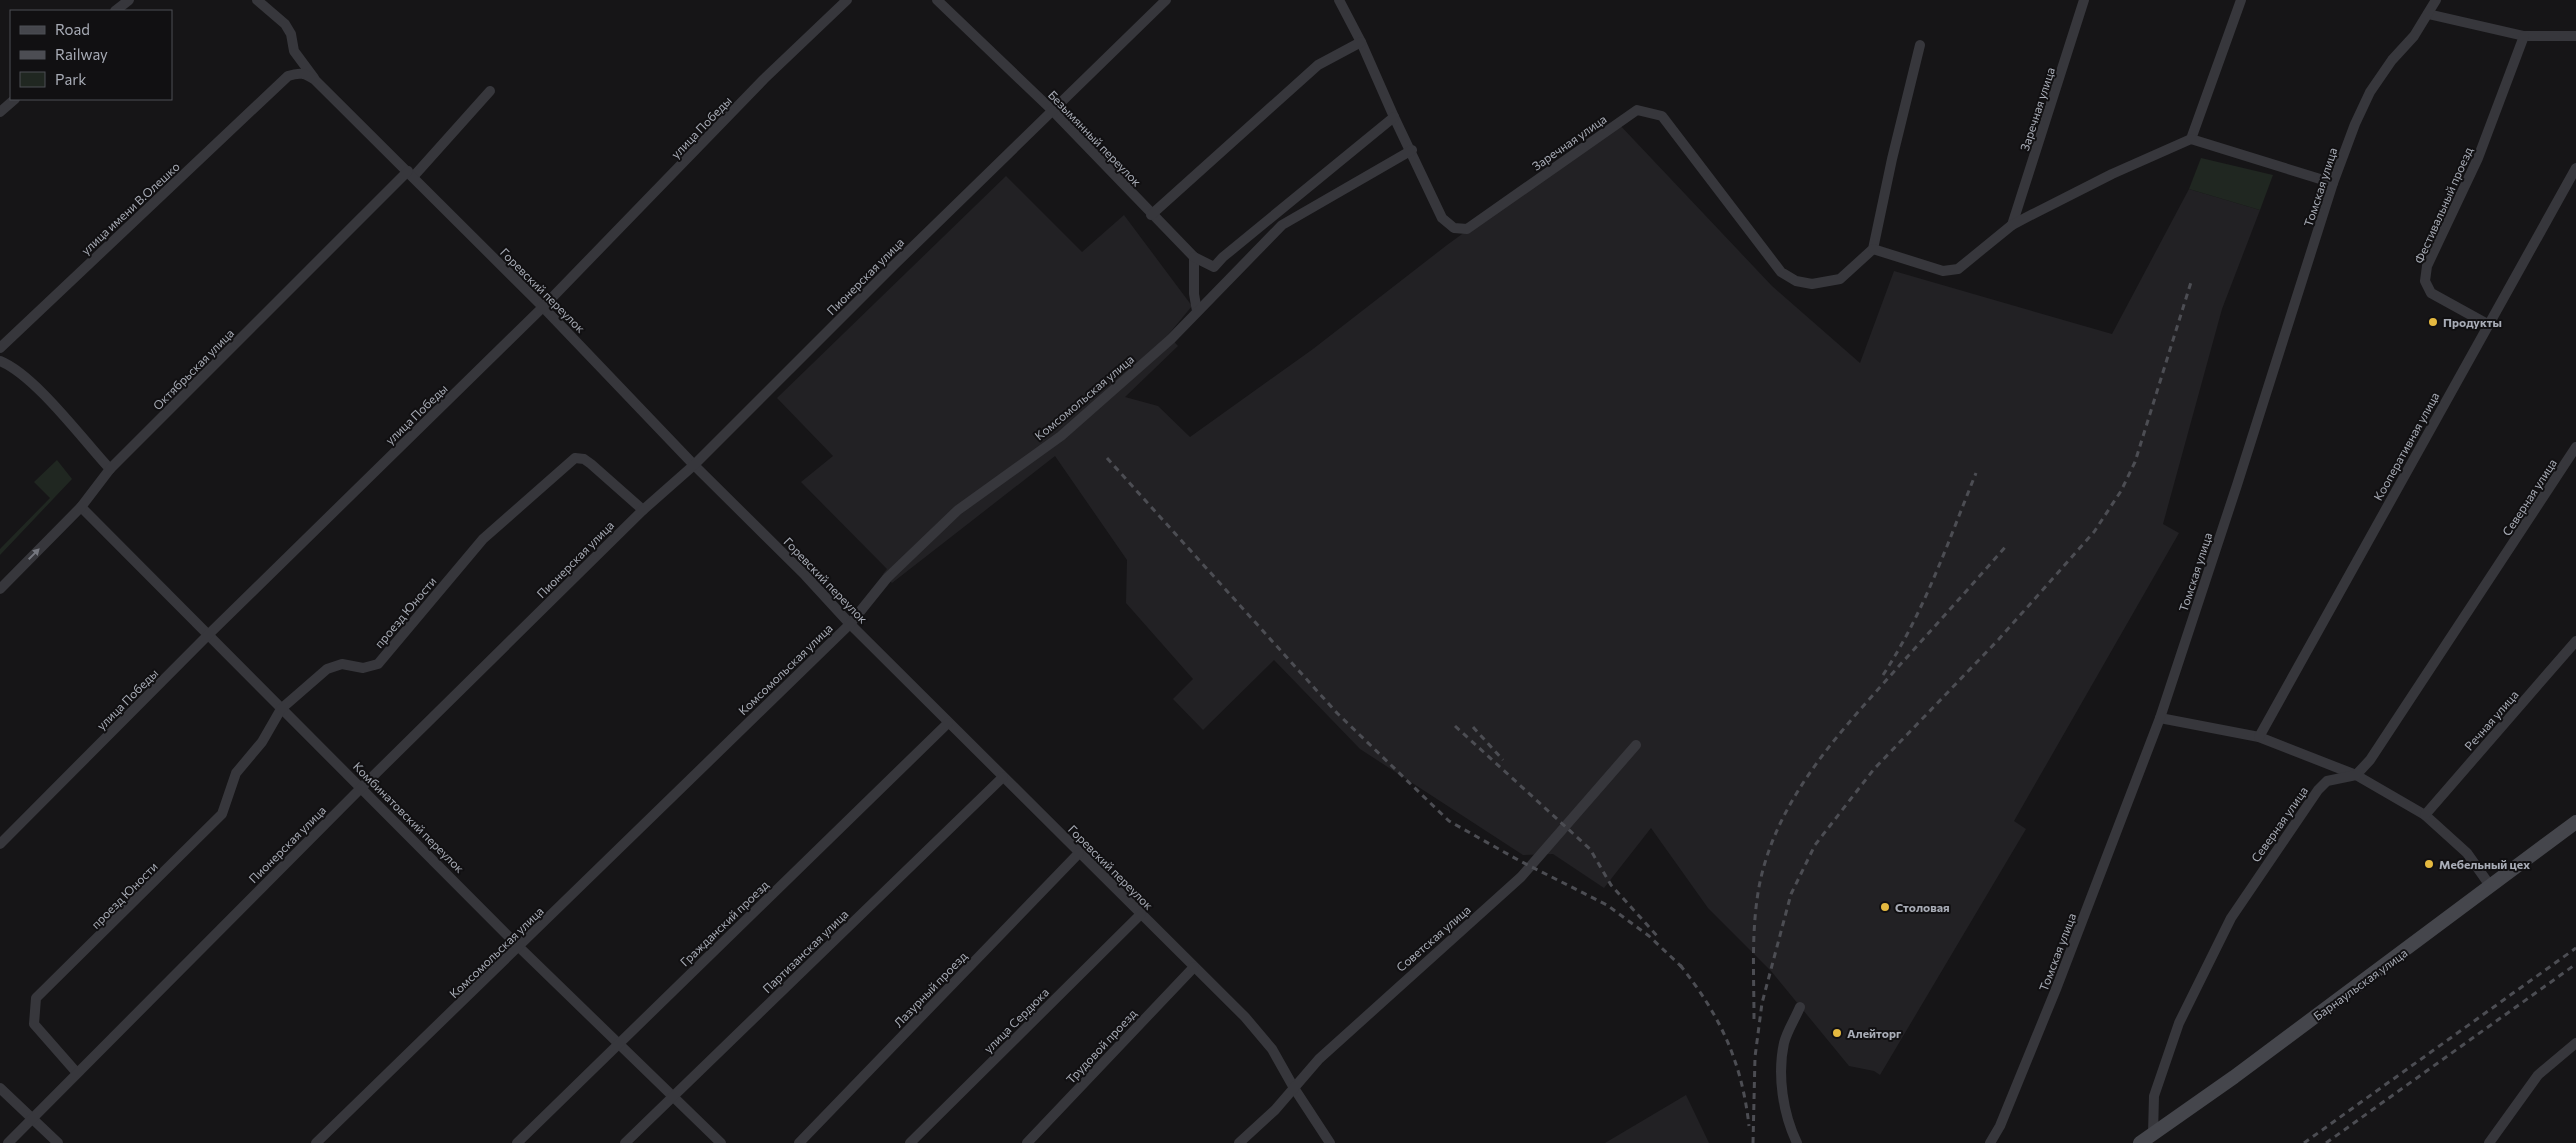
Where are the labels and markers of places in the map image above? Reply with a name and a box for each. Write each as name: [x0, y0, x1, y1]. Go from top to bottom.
place label: Продукты: [2443, 315, 2502, 329]
marker: Продукты: [2427, 316, 2439, 328]
place label: Мебельный цех: [2439, 857, 2530, 871]
marker: Мебельный цех: [2423, 858, 2435, 870]
place label: Столовая: [1895, 900, 1950, 914]
marker: Столовая: [1879, 901, 1891, 913]
place label: Алейторг: [1847, 1026, 1902, 1040]
marker: Алейторг: [1831, 1027, 1843, 1039]

